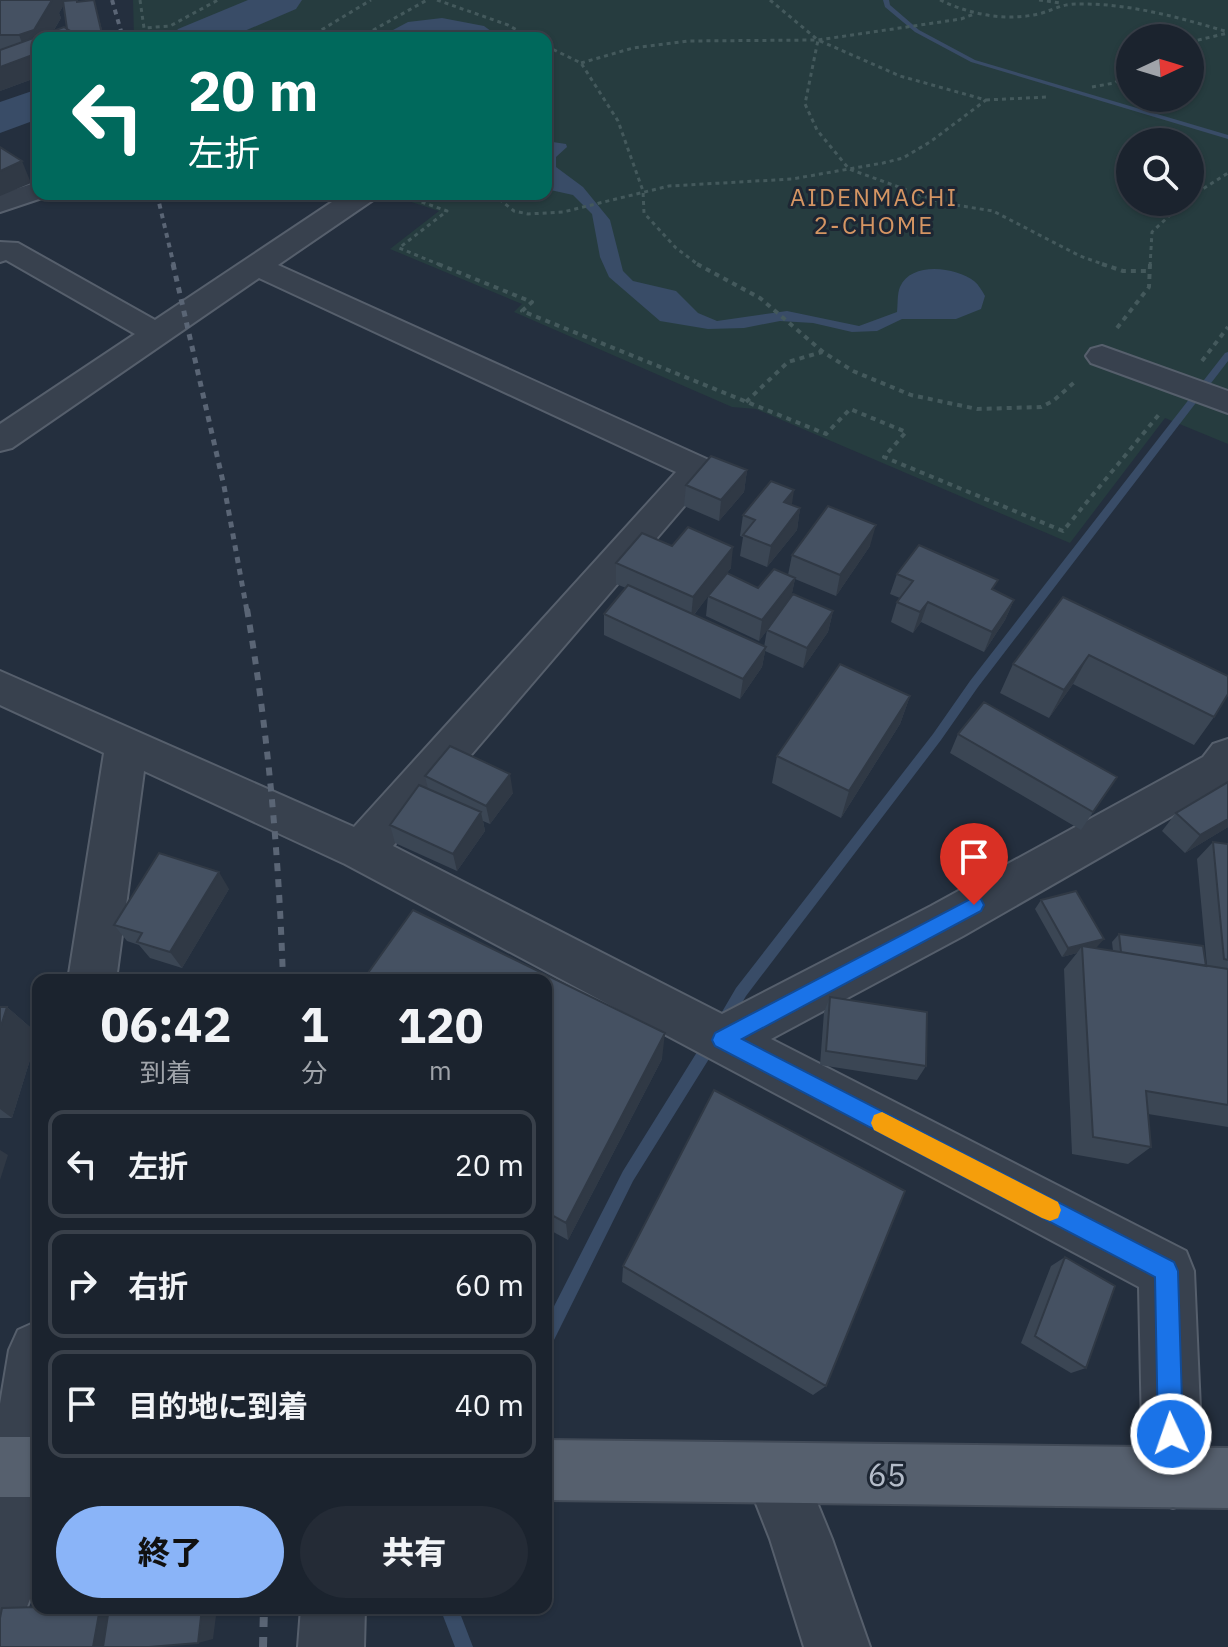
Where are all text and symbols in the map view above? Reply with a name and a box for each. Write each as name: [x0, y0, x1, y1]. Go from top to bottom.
north arrow: [1116, 24, 1204, 112]
map controls: [1116, 24, 1204, 216]
text: 20 m: [188, 54, 318, 126]
icon: left: [56, 64, 160, 168]
button: search: [1116, 128, 1204, 216]
text: 左折: [188, 129, 260, 176]
district label: AIDENMACHI 2-CHOME: [790, 181, 958, 241]
pin: [940, 823, 1008, 905]
icon: arrive: [952, 835, 996, 879]
text: 06:42: [100, 993, 231, 1055]
text: 1: [300, 993, 329, 1055]
text: 120: [397, 994, 484, 1056]
text: m: [429, 1053, 452, 1087]
text: 到着: [140, 1055, 192, 1089]
text: 分: [301, 1055, 327, 1089]
icon: left: [60, 1142, 104, 1186]
text: 20 m: [455, 1145, 524, 1184]
text: 左折: [128, 1146, 188, 1185]
icon: right: [60, 1262, 104, 1306]
text: 60 m: [455, 1265, 524, 1304]
text: 右折: [128, 1266, 188, 1305]
icon: arrive: [60, 1382, 104, 1426]
text: 40 m: [455, 1385, 524, 1424]
text: 目的地に到着: [128, 1386, 308, 1425]
position arrow: [1129, 1392, 1213, 1476]
street label: 65: [867, 1453, 907, 1495]
button: 終了: [56, 1506, 284, 1598]
button: 共有: [300, 1506, 528, 1598]

